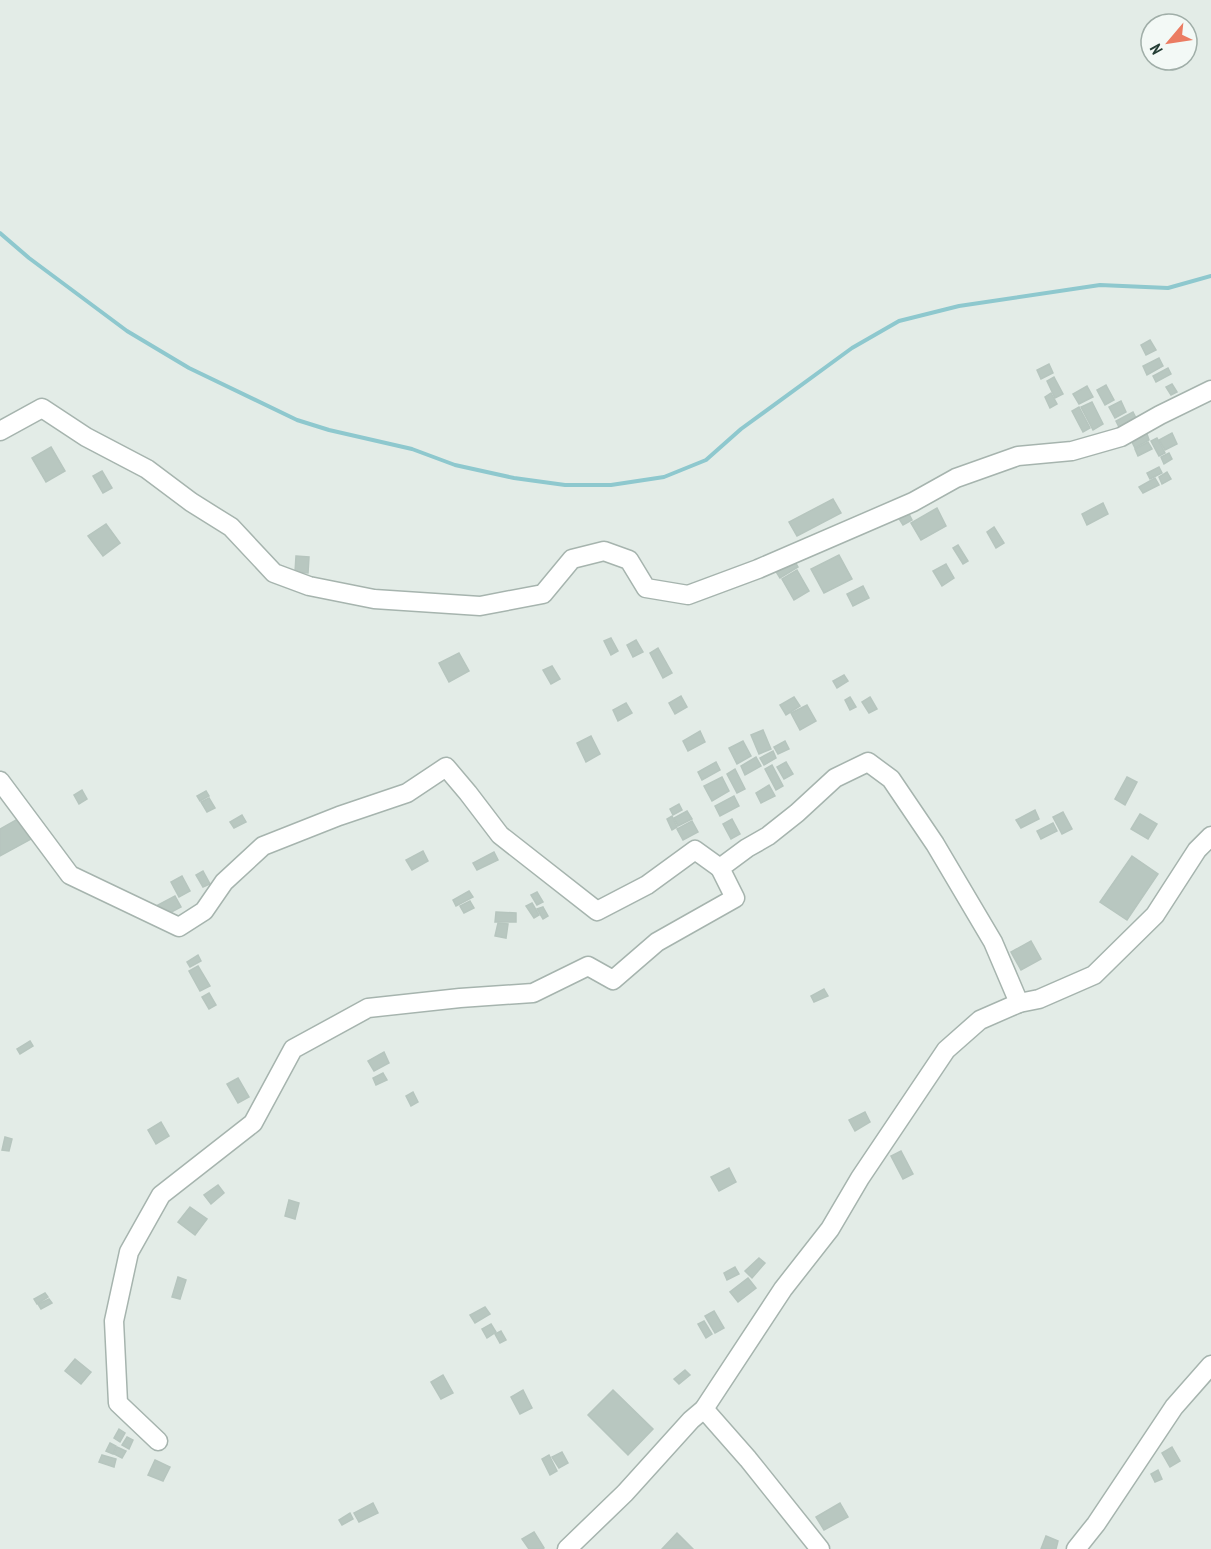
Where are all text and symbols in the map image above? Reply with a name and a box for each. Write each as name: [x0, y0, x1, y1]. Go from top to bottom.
north arrow: [1139, 12, 1199, 72]
text: N: [1145, 41, 1167, 58]

